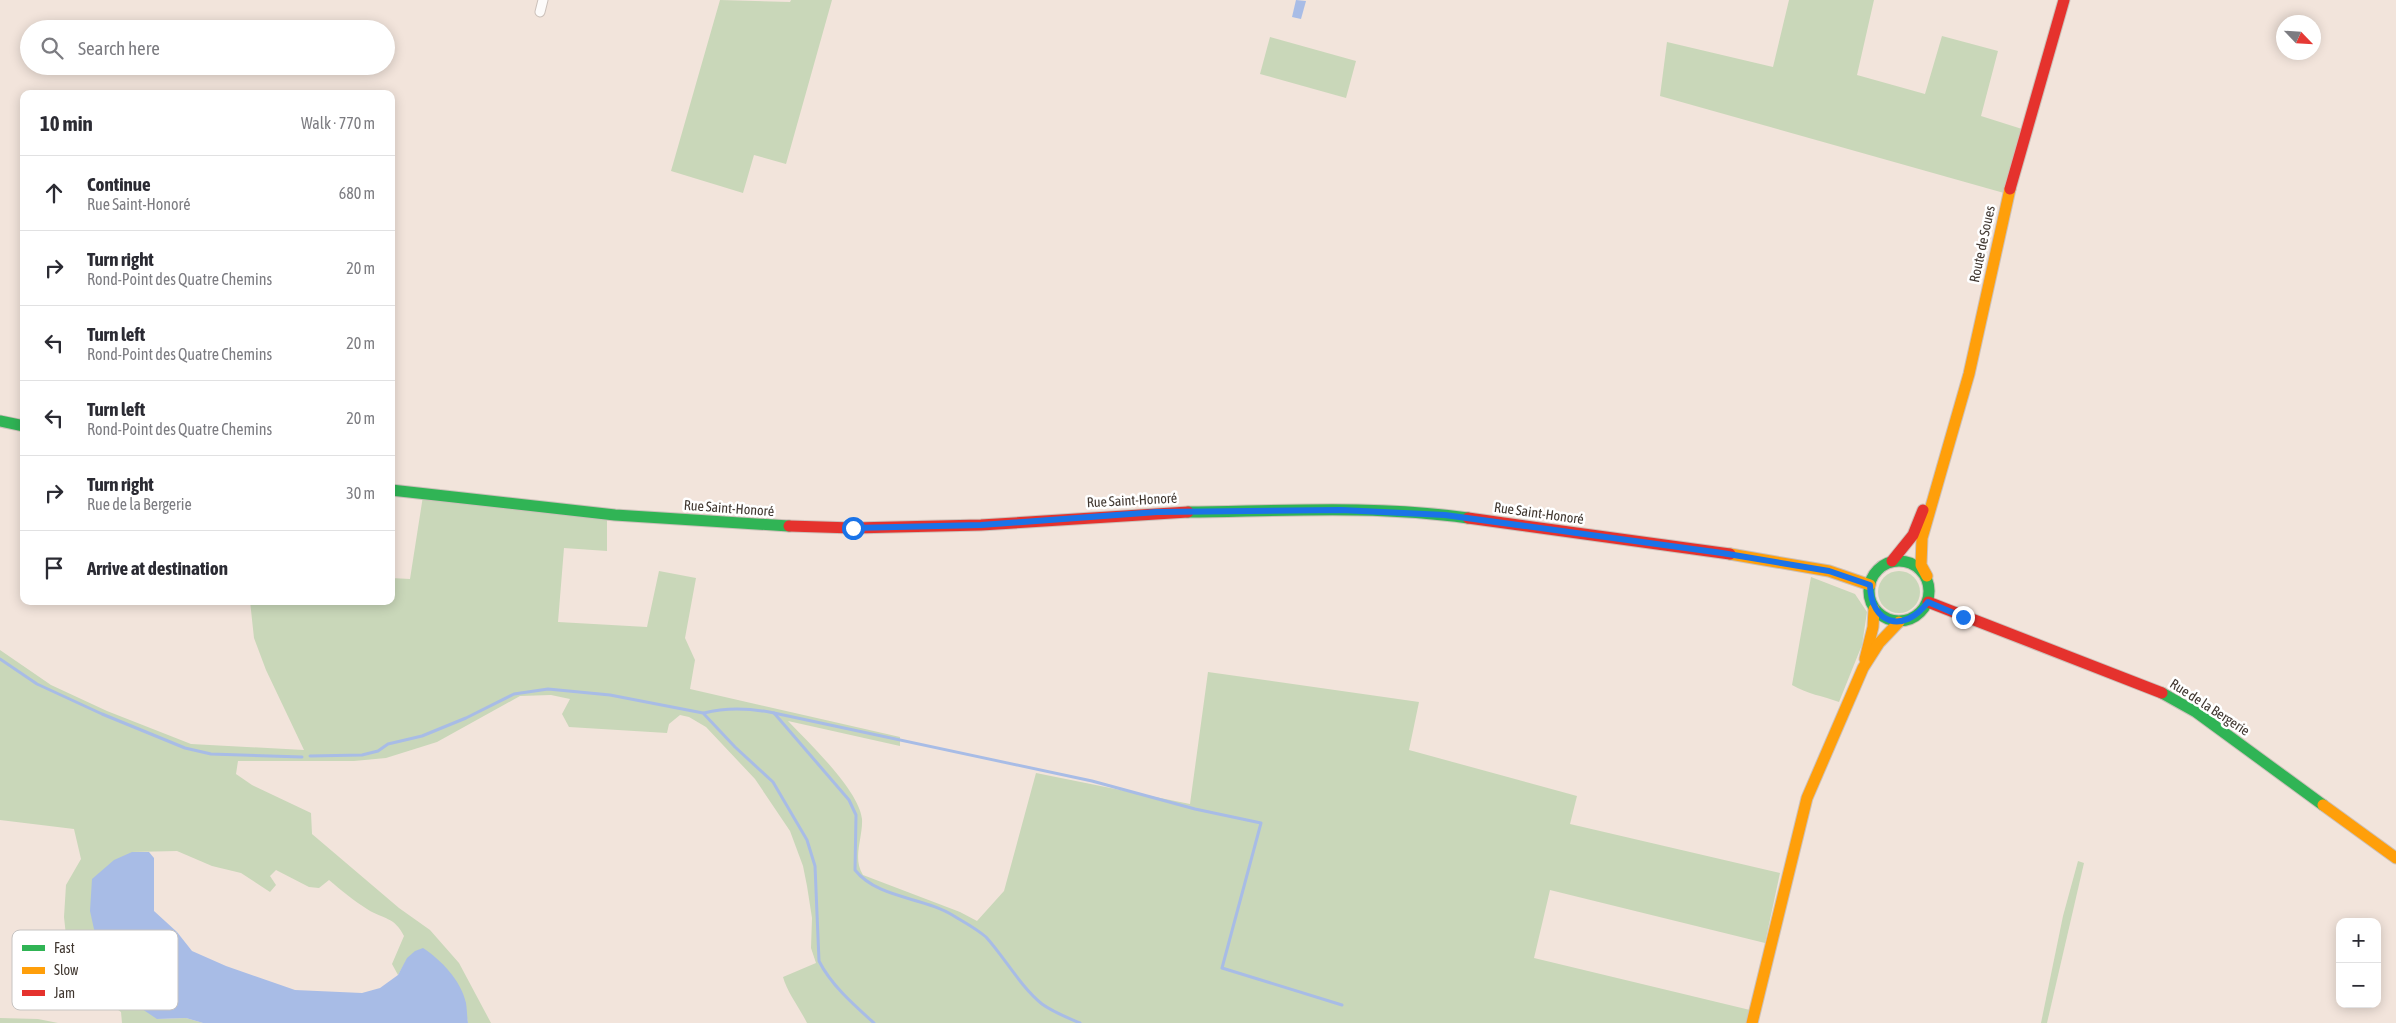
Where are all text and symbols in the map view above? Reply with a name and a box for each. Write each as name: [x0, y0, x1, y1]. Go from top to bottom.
north arrow: [2276, 15, 2321, 60]
search box: [20, 20, 395, 75]
icon: search: [38, 34, 66, 62]
text: Search here: [78, 37, 160, 59]
text: 10 min: [40, 111, 93, 135]
text: Walk · 770 m: [301, 114, 375, 132]
text: Continue: [87, 173, 151, 195]
icon: ahead: [40, 179, 68, 207]
text: 680 m: [339, 184, 375, 202]
text: Rue Saint-Honoré: [87, 195, 190, 213]
street label: Route de Soues: [1966, 204, 1998, 284]
text: Turn right: [87, 248, 154, 270]
icon: right: [40, 254, 68, 282]
text: 20 m: [346, 259, 375, 277]
text: Rond-Point des Quatre Chemins: [87, 270, 272, 288]
text: Turn left: [87, 323, 145, 345]
icon: left: [40, 329, 68, 357]
text: 20 m: [346, 334, 375, 352]
text: Rond-Point des Quatre Chemins: [87, 345, 272, 363]
text: Turn left: [87, 398, 145, 420]
icon: left: [40, 404, 68, 432]
text: 20 m: [346, 409, 375, 427]
text: Rond-Point des Quatre Chemins: [87, 420, 272, 438]
text: Turn right: [87, 473, 154, 495]
icon: right: [40, 479, 68, 507]
text: 30 m: [346, 484, 375, 502]
street label: Rue Saint-Honoré: [1086, 490, 1178, 510]
text: Rue de la Bergerie: [87, 495, 192, 513]
street label: Rue Saint-Honoré: [683, 497, 775, 519]
street label: Rue Saint-Honoré: [1493, 499, 1585, 527]
route start: [842, 517, 865, 540]
icon: arrive: [40, 554, 68, 582]
text: Arrive at destination: [87, 557, 228, 579]
route end: [1952, 606, 1975, 629]
street label: Rue de la Bergerie: [2167, 675, 2253, 739]
map controls: [2336, 918, 2381, 1008]
button: +: [2336, 918, 2381, 963]
legend: [12, 930, 178, 1010]
text: Fast: [54, 940, 75, 956]
text: Slow: [54, 962, 79, 978]
button: −: [2336, 963, 2381, 1008]
text: Jam: [54, 985, 75, 1001]

